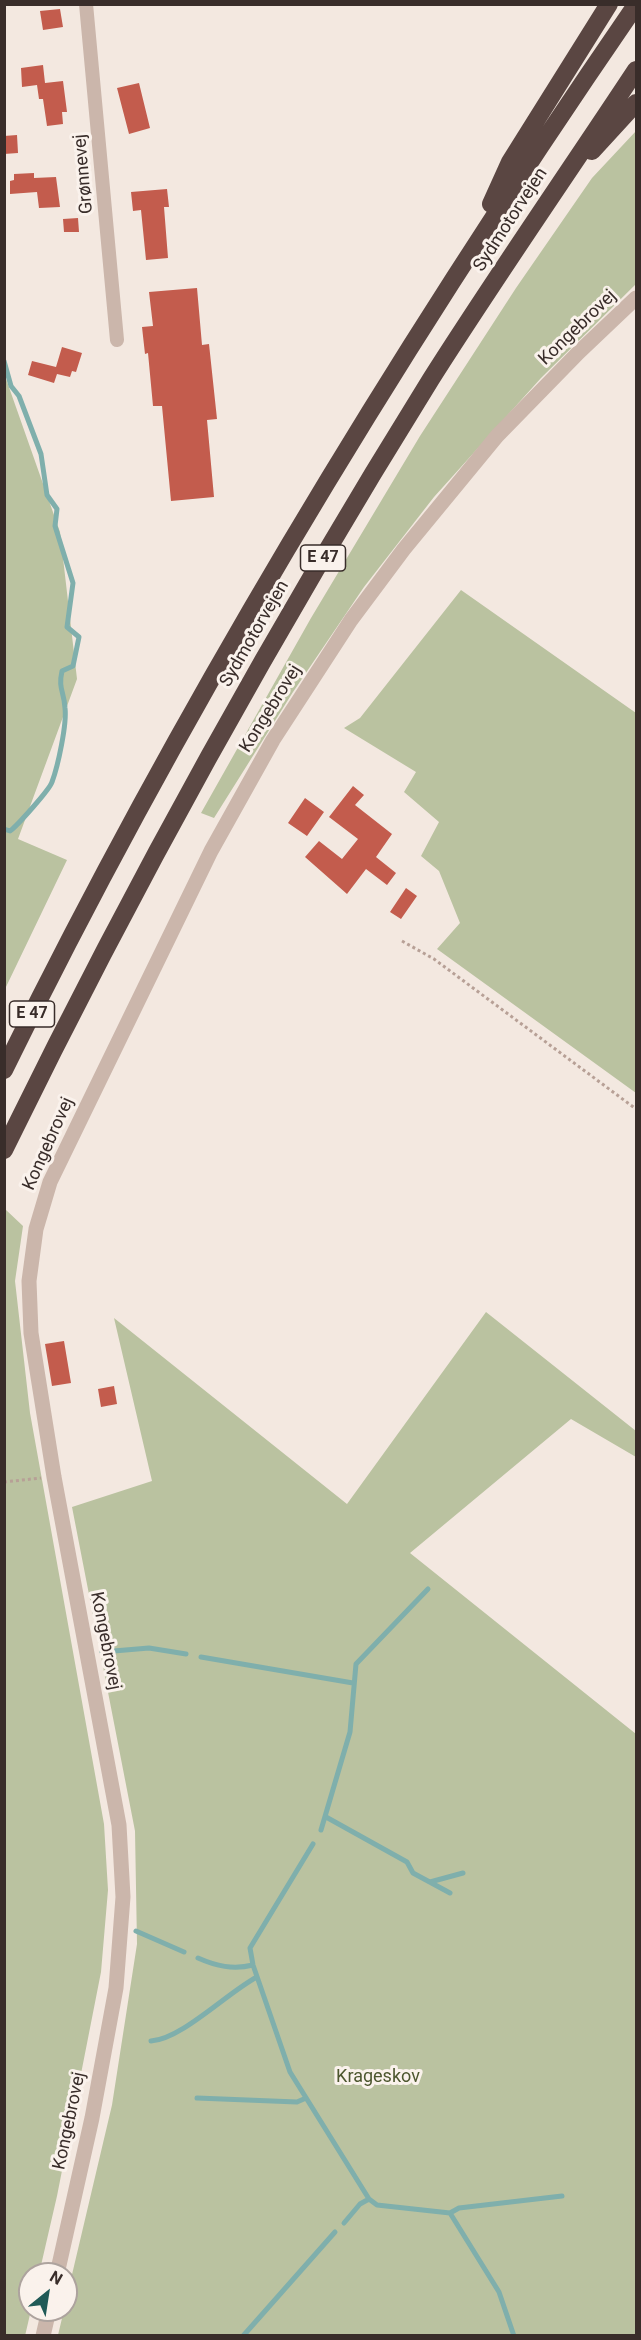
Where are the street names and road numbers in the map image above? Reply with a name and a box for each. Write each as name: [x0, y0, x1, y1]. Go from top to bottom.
street label: Grønnevej: [70, 133, 98, 215]
street label: Sydmotorvejen: [469, 164, 553, 276]
street label: Kongebrovej: [535, 286, 621, 370]
road number: E 47: [300, 545, 346, 571]
street label: Sydmotorvejen: [216, 577, 294, 691]
street label: Kongebrovej: [235, 661, 307, 757]
road number: E 47: [9, 1001, 54, 1027]
street label: Kongebrovej: [19, 1094, 79, 1194]
street label: Kongebrovej: [85, 1590, 125, 1692]
street label: Kongebrovej: [49, 2070, 91, 2172]

